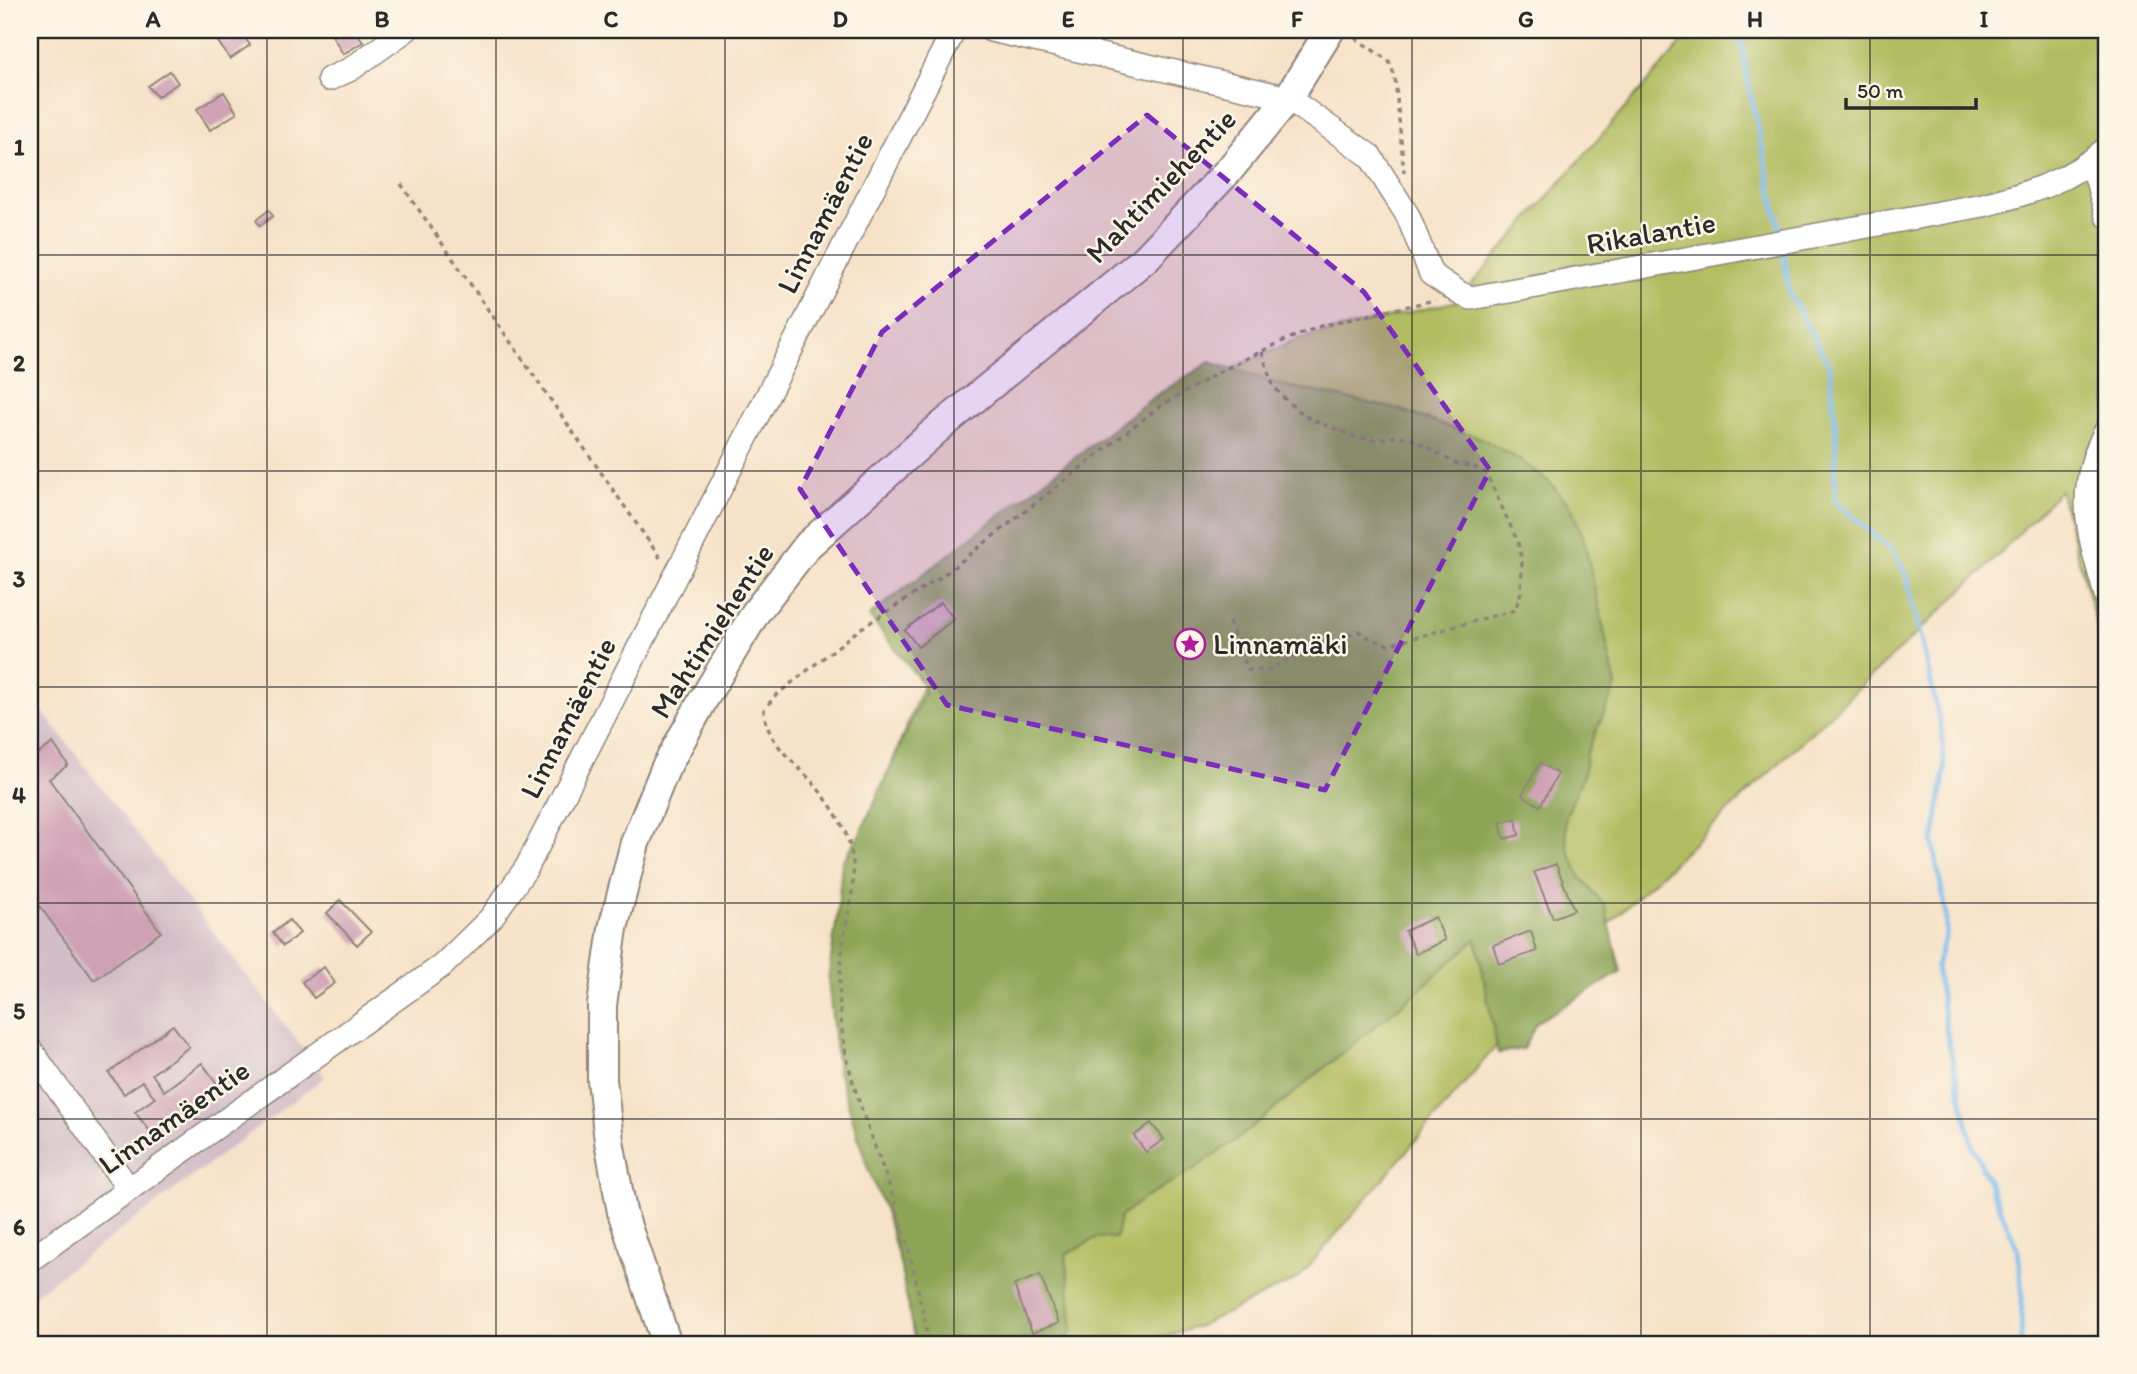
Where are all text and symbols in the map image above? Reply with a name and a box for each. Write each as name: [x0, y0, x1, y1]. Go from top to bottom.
text: A: [145, 5, 161, 33]
text: B: [375, 5, 390, 33]
text: C: [604, 5, 619, 33]
text: D: [832, 5, 848, 33]
text: E: [1062, 5, 1075, 33]
text: F: [1291, 5, 1304, 33]
text: G: [1518, 5, 1534, 33]
text: H: [1747, 5, 1763, 33]
text: I: [1980, 5, 1989, 33]
scale bar: [1846, 66, 1976, 110]
text: 50 m: [1857, 78, 1904, 103]
street label: Mahtimiehentie: [1078, 100, 1244, 271]
street label: Linnamäentie: [768, 126, 881, 300]
text: 1: [14, 133, 25, 161]
street label: Rikalantie: [1584, 203, 1718, 262]
text: 2: [13, 349, 26, 377]
street label: Mahtimiehentie: [641, 536, 782, 725]
text: 3: [13, 565, 26, 593]
place label: Linnamäki: [1213, 625, 1348, 662]
place icon: Linnamäki: [1173, 627, 1207, 661]
street label: Linnamäentie: [511, 631, 624, 805]
text: 4: [12, 781, 26, 809]
text: 5: [13, 997, 25, 1025]
street label: Linnamäentie: [91, 1051, 256, 1182]
text: 6: [13, 1213, 25, 1241]

